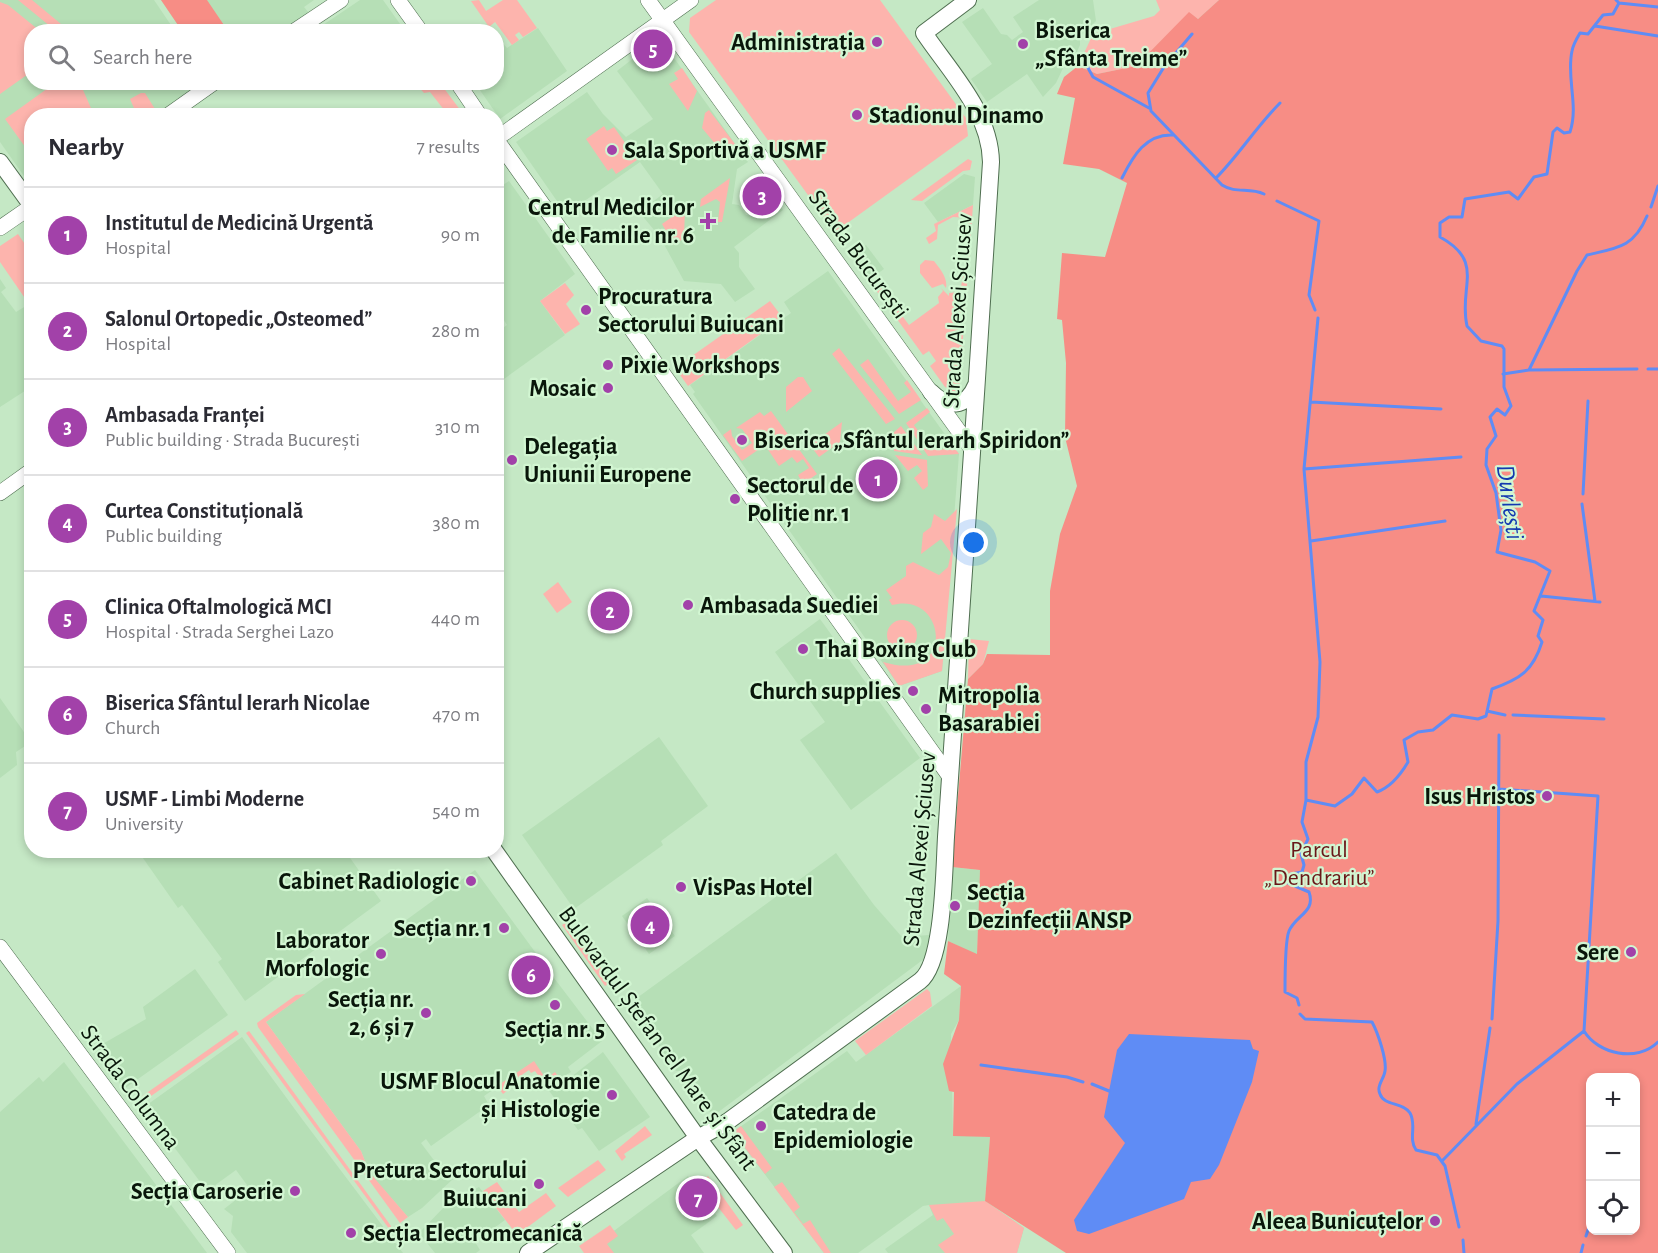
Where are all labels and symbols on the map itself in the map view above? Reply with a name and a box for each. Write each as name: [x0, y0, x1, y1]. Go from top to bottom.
place label: Biserica „Sfânta Treime”: [1035, 19, 1187, 71]
pin: 5: [634, 26, 672, 72]
place label: Administrația: [731, 31, 865, 57]
marker: Administrația: [870, 35, 884, 49]
marker: Biserica „Sfânta Treime”: [1016, 37, 1030, 51]
place label: Stadionul Dinamo: [869, 104, 1044, 128]
marker: Stadionul Dinamo: [850, 108, 864, 122]
place label: Sala Sportivă a USMF: [624, 139, 827, 163]
marker: Sala Sportivă a USMF: [605, 143, 619, 157]
pin: 3: [742, 174, 782, 218]
street label: Strada București: [803, 186, 913, 324]
place label: Centrul Medicilor de Familie nr. 6: [528, 196, 695, 248]
marker: Centrul Medicilor de Familie nr. 6: [699, 212, 717, 230]
street label: Strada Alexei Șciusev: [939, 213, 978, 409]
place label: Procuratura Sectorului Buiucani: [598, 285, 784, 337]
marker: Procuratura Sectorului Buiucani: [579, 303, 593, 317]
place label: Pixie Workshops: [620, 354, 780, 378]
marker: Pixie Workshops: [601, 358, 615, 372]
place label: Mosaic: [529, 377, 596, 401]
marker: Mosaic: [601, 381, 615, 395]
place label: Biserica „Sfântul Ierarh Spiridon”: [754, 429, 1069, 453]
marker: Biserica „Sfântul Ierarh Spiridon”: [735, 433, 749, 447]
place label: Delegația Uniunii Europene: [524, 435, 691, 487]
marker: Delegația Uniunii Europene: [505, 453, 519, 467]
pin: 1: [858, 456, 898, 502]
water label: Durlești: [1490, 463, 1528, 542]
place label: Sectorul de Poliție nr. 1: [747, 474, 854, 528]
marker: Sectorul de Poliție nr. 1: [728, 492, 742, 506]
your location: [959, 528, 988, 557]
pin: 2: [590, 588, 630, 634]
place label: Ambasada Suediei: [700, 594, 879, 618]
marker: Ambasada Suediei: [681, 598, 695, 612]
place label: Thai Boxing Club: [815, 638, 976, 662]
marker: Thai Boxing Club: [796, 642, 810, 656]
place label: Church supplies: [750, 680, 901, 704]
marker: Church supplies: [906, 684, 920, 698]
place label: Mitropolia Basarabiei: [938, 684, 1040, 736]
marker: Mitropolia Basarabiei: [919, 702, 933, 716]
street label: Strada Alexei Șciusev: [900, 751, 941, 947]
place label: Isus Hristos: [1424, 785, 1535, 809]
marker: Isus Hristos: [1540, 789, 1554, 803]
park label: Parcul „Dendrariu”: [1264, 838, 1374, 890]
place label: Cabinet Radiologic: [279, 870, 459, 894]
marker: Cabinet Radiologic: [464, 874, 478, 888]
place label: VisPas Hotel: [693, 876, 813, 900]
marker: VisPas Hotel: [674, 880, 688, 894]
place label: Secția Dezinfecții ANSP: [967, 881, 1132, 935]
marker: Secția Dezinfecții ANSP: [948, 899, 962, 913]
street label: Bulevardul Ștefan cel Mare și Sfânt: [553, 902, 761, 1176]
pin: 4: [630, 902, 670, 948]
place label: Secția nr. 1: [393, 917, 492, 943]
marker: Secția nr. 1: [497, 921, 511, 935]
place label: Laborator Morfologic: [265, 929, 370, 981]
place label: Sere: [1576, 941, 1619, 965]
marker: Sere: [1624, 945, 1638, 959]
marker: Laborator Morfologic: [374, 947, 388, 961]
pin: 6: [512, 952, 550, 998]
place label: Secția nr. 2, 6 și 7: [328, 988, 414, 1042]
marker: Secția nr. 5: [548, 998, 562, 1012]
marker: Secția nr. 2, 6 și 7: [419, 1006, 433, 1020]
place label: Secția nr. 5: [505, 1018, 605, 1044]
street label: Strada Columna: [76, 1021, 185, 1154]
place label: USMF Blocul Anatomie și Histologie: [380, 1070, 600, 1124]
marker: USMF Blocul Anatomie și Histologie: [605, 1088, 619, 1102]
place label: Catedra de Epidemiologie: [773, 1101, 913, 1153]
marker: Catedra de Epidemiologie: [754, 1119, 768, 1133]
place label: Pretura Sectorului Buiucani: [353, 1159, 527, 1211]
pin: 7: [678, 1176, 718, 1220]
marker: Pretura Sectorului Buiucani: [532, 1177, 546, 1191]
place label: Secția Caroserie: [131, 1180, 283, 1206]
marker: Secția Caroserie: [288, 1184, 302, 1198]
place label: Aleea Bunicuțelor: [1252, 1210, 1424, 1236]
marker: Aleea Bunicuțelor: [1428, 1214, 1442, 1228]
place label: Secția Electromecanică: [363, 1222, 583, 1248]
marker: Secția Electromecanică: [344, 1226, 358, 1240]

